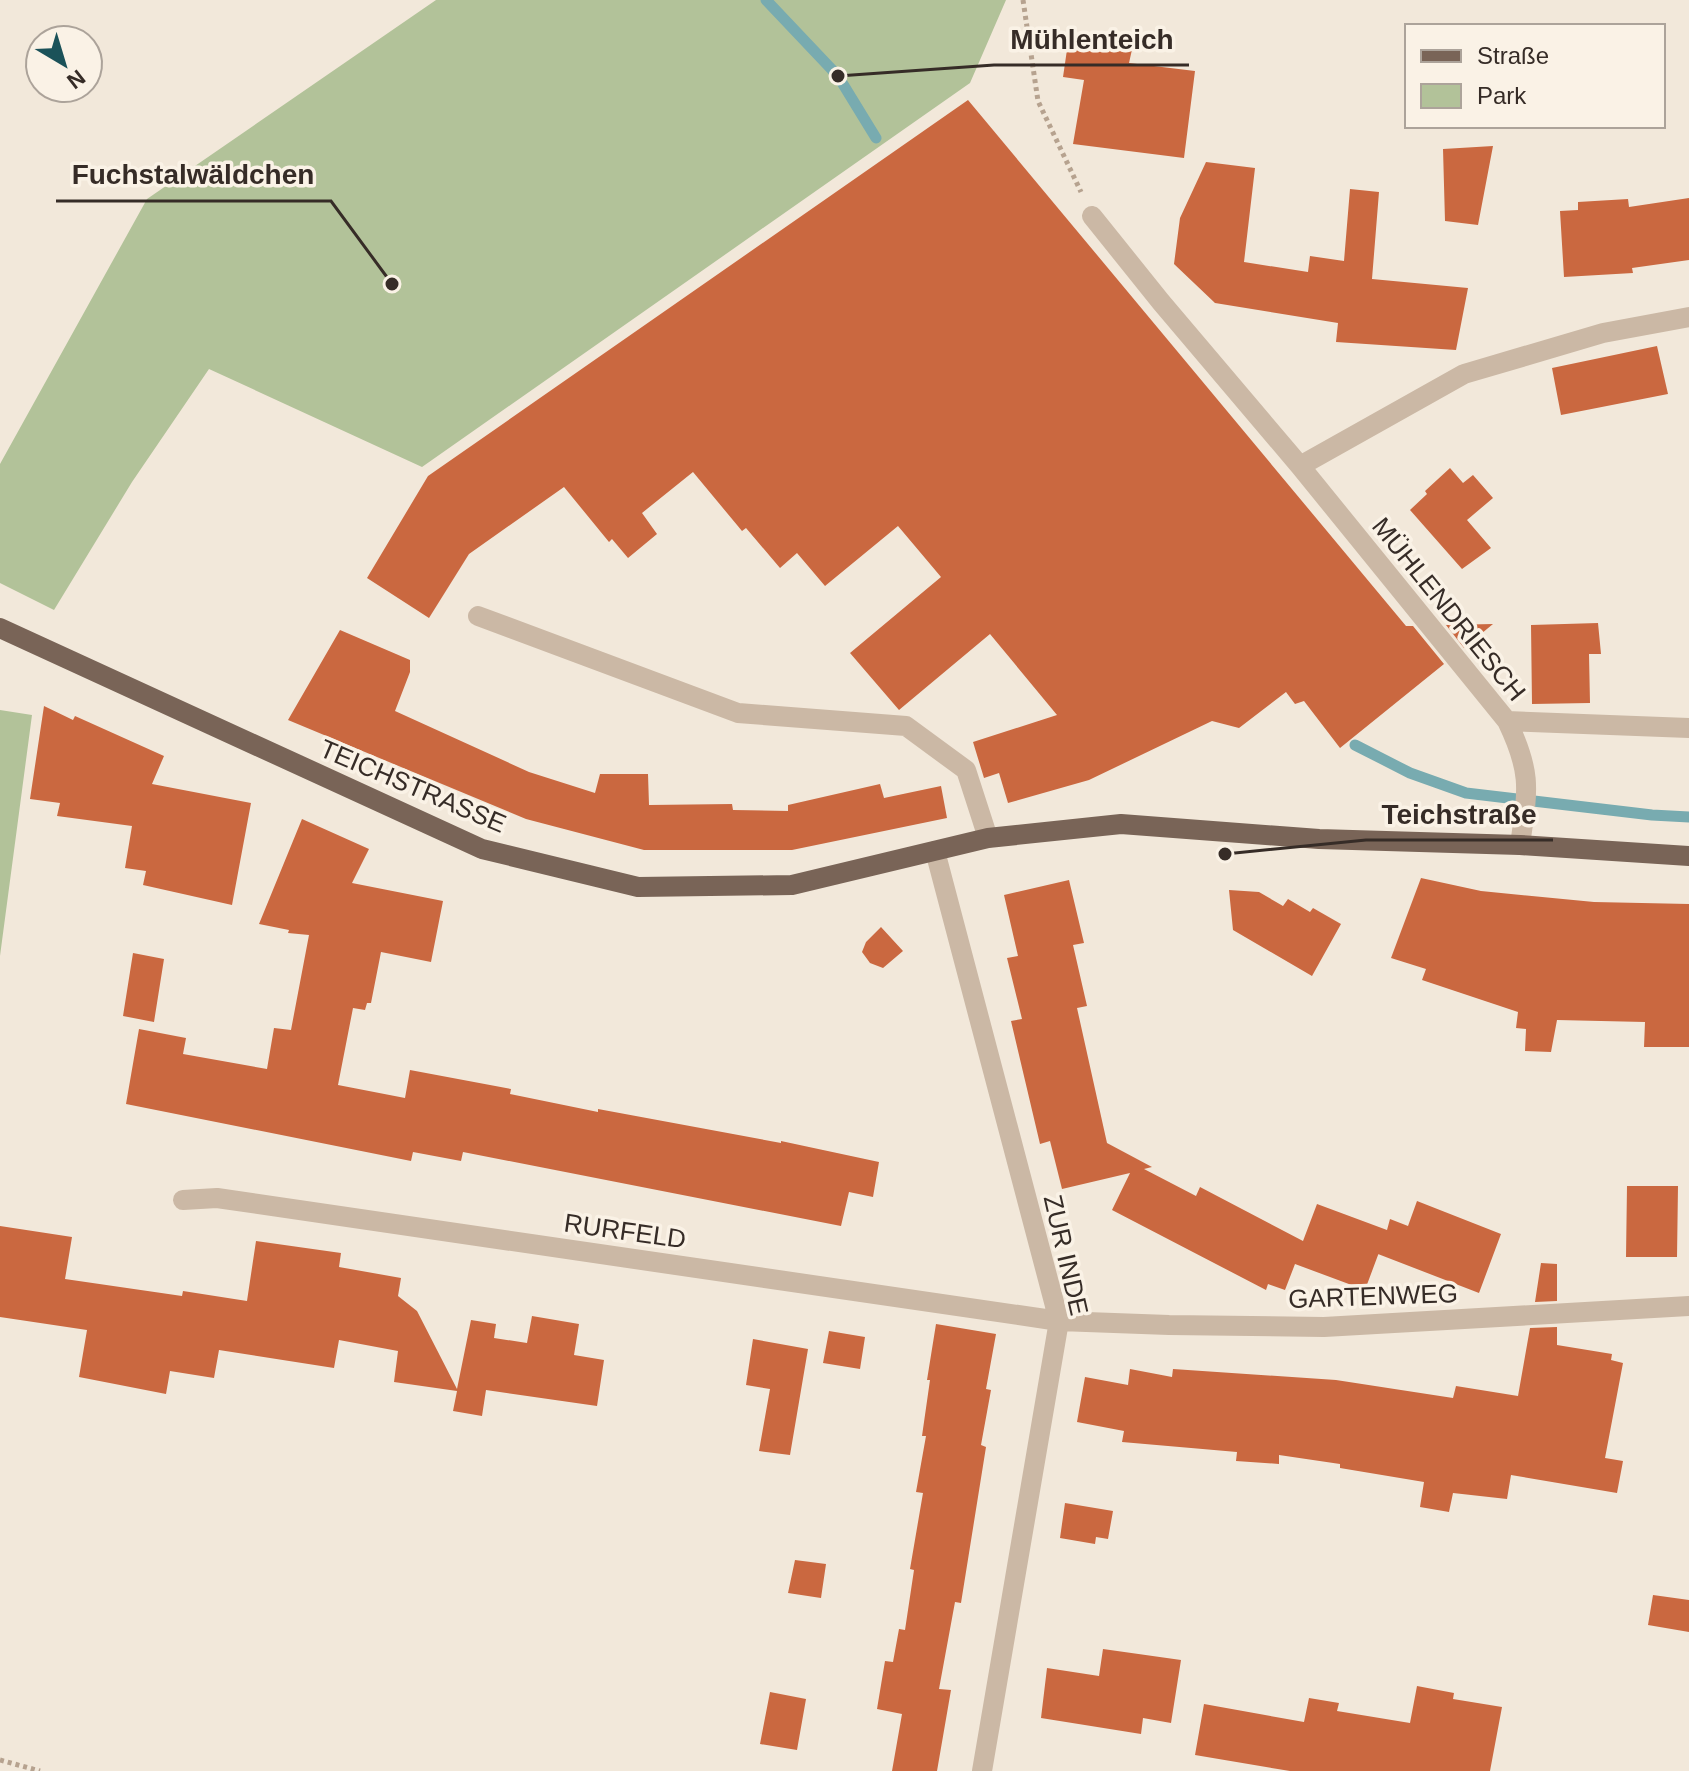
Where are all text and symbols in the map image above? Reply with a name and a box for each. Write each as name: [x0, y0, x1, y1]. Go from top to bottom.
callout: Mühlenteich: [994, 13, 1189, 65]
north arrow: [24, 24, 104, 104]
text: Mühlenteich: [1010, 24, 1174, 55]
legend: [1405, 24, 1665, 128]
text: Straße: [1477, 42, 1549, 69]
text: N: [62, 65, 90, 94]
text: Park: [1477, 82, 1527, 109]
callout: Fuchstalwäldchen: [56, 149, 331, 201]
text: Fuchstalwäldchen: [72, 159, 314, 190]
street label: MÜHLENDRIESCH: [1366, 511, 1532, 707]
street label: TEICHSTRASSE: [315, 733, 511, 839]
callout: Teichstraße: [1366, 788, 1553, 840]
text: Teichstraße: [1381, 799, 1537, 830]
street label: ZUR INDE: [1038, 1192, 1094, 1318]
street label: RURFELD: [562, 1208, 688, 1254]
street label: GARTENWEG: [1288, 1278, 1458, 1314]

